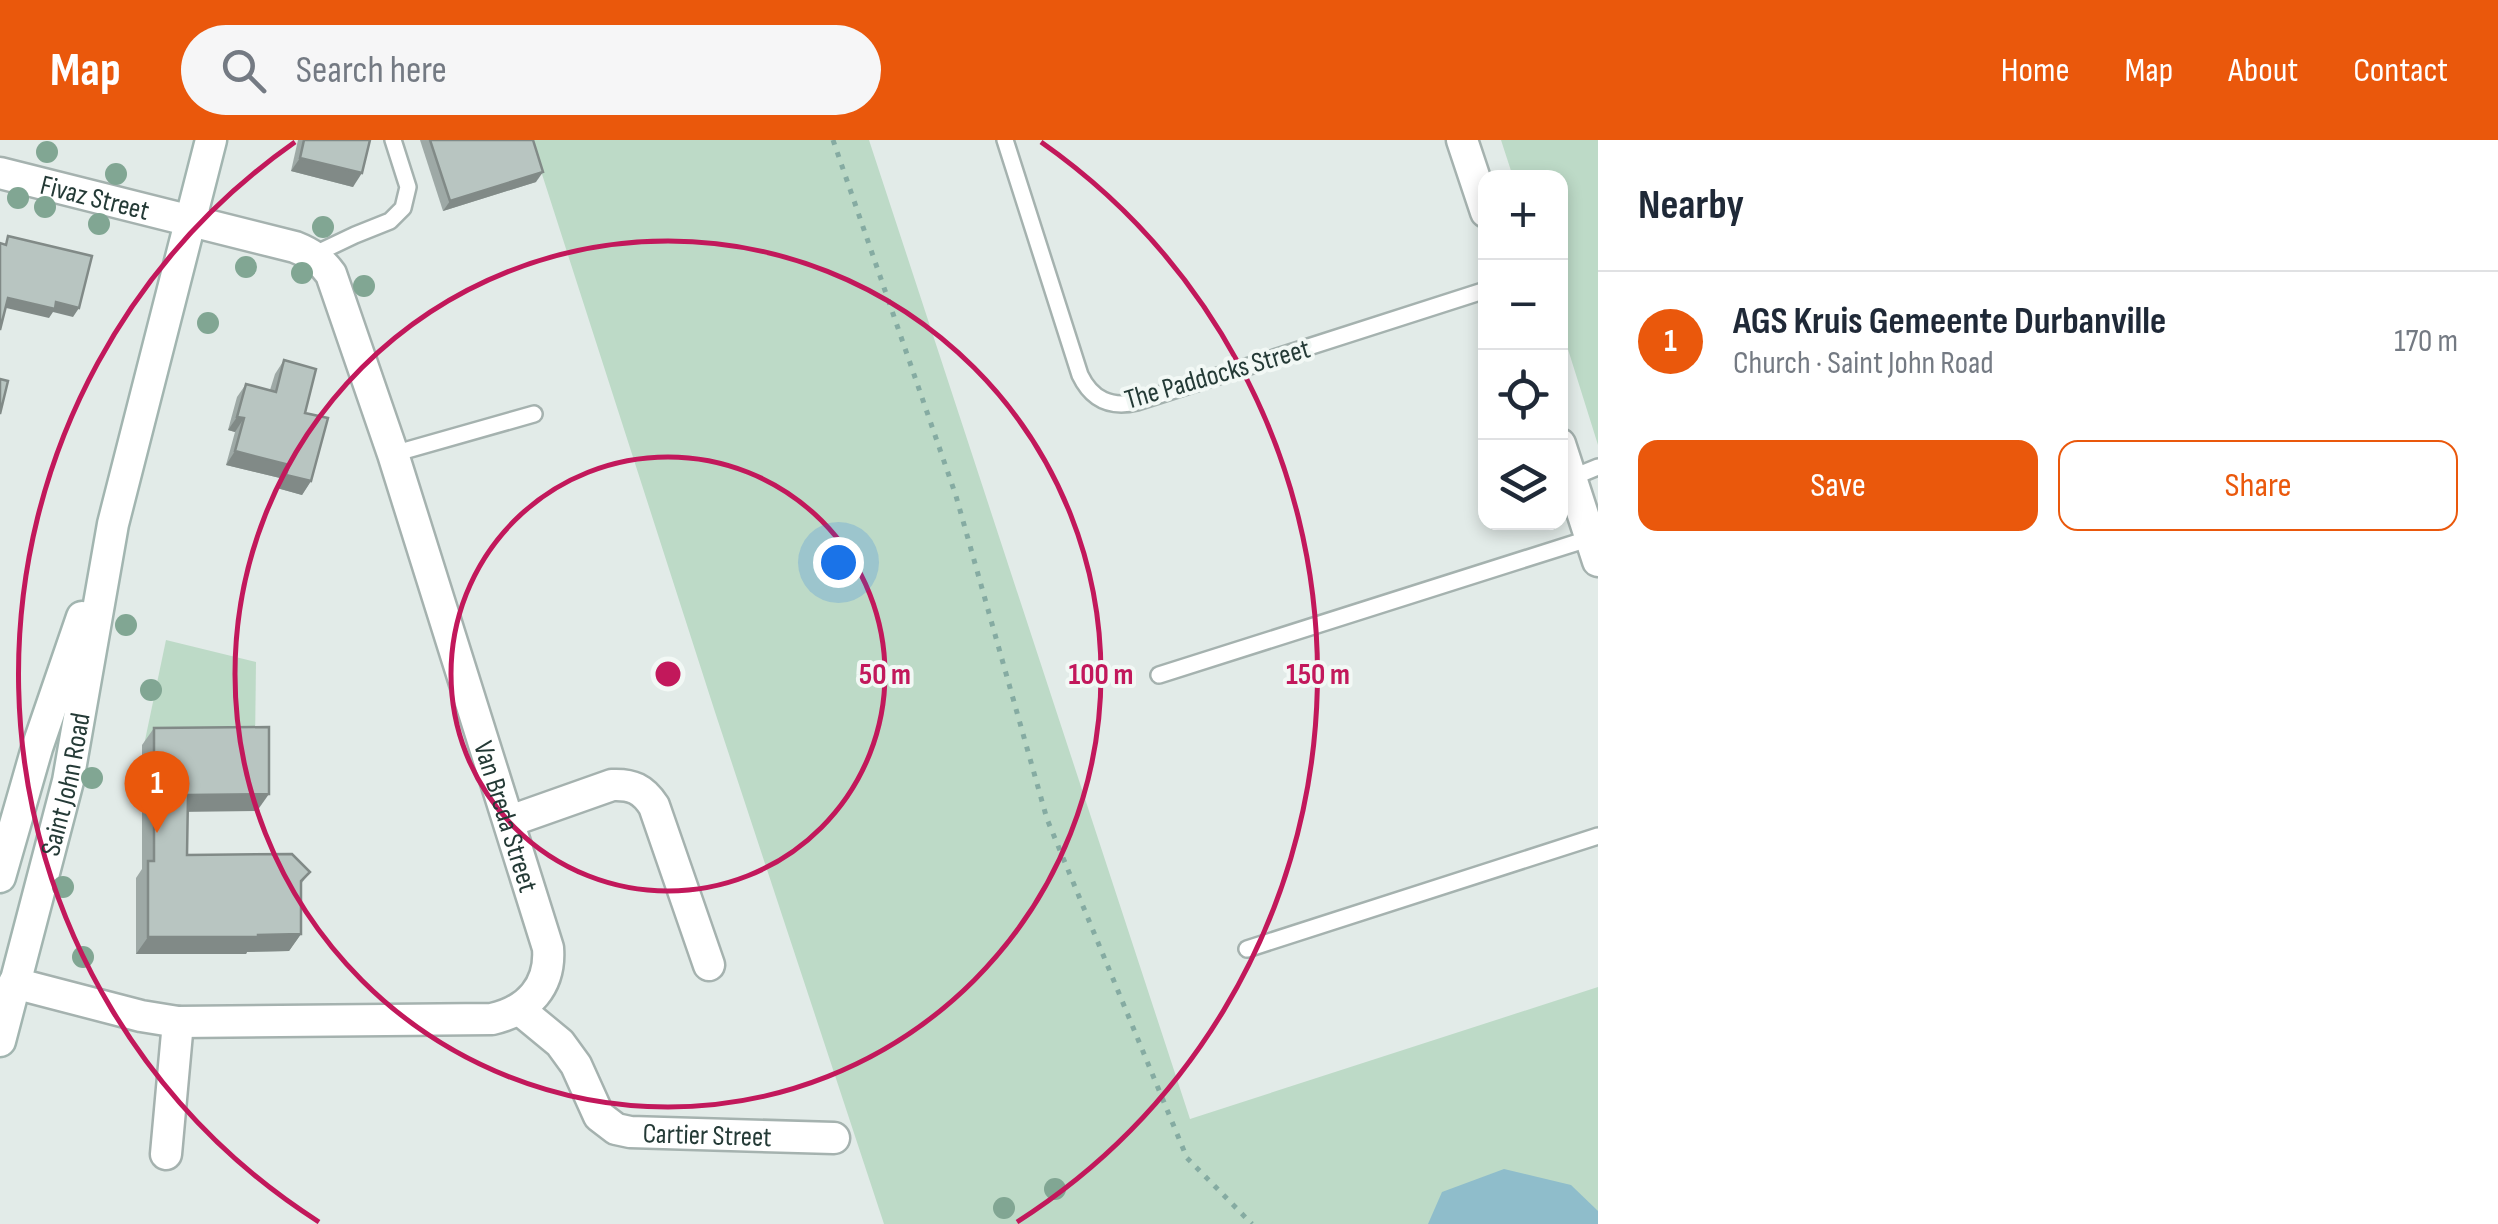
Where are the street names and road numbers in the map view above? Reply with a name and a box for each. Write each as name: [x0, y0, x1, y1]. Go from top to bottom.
street label: Fivaz Street: [37, 169, 153, 228]
street label: The Paddocks Street: [1121, 332, 1314, 417]
street label: Saint John Road: [34, 710, 98, 860]
street label: Van Breda Street: [466, 737, 544, 896]
street label: Cartier Street: [642, 1117, 772, 1154]

